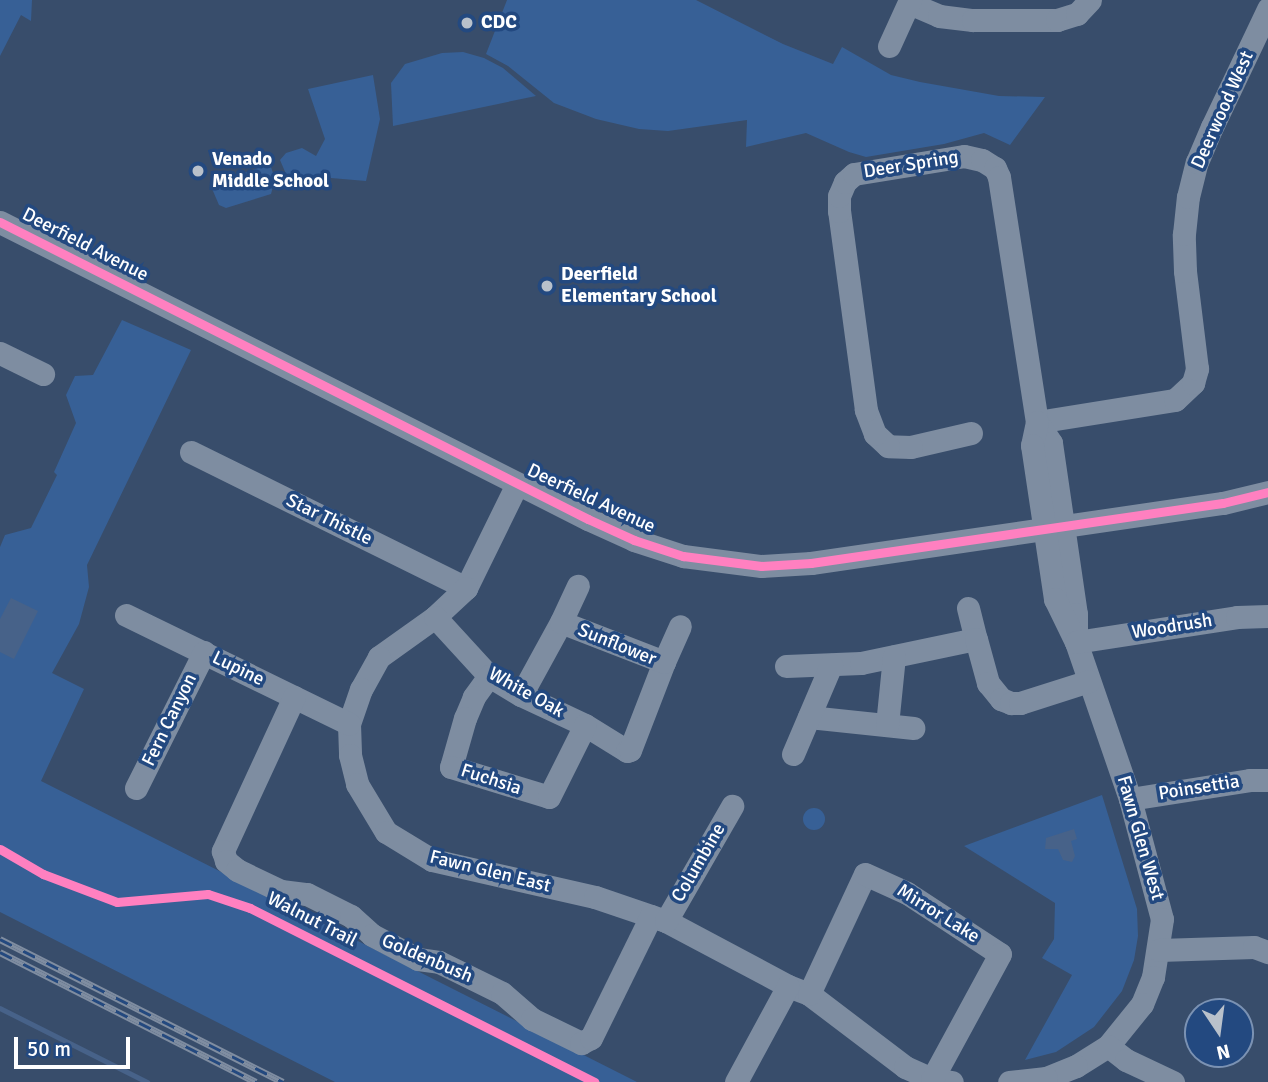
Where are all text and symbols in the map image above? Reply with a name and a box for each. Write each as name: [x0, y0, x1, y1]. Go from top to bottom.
place label: CDC: [481, 12, 517, 34]
marker: CDC: [459, 15, 475, 31]
street label: Deerwood West: [1187, 48, 1259, 172]
street label: Deer Spring: [862, 146, 960, 184]
place label: Venado Middle School: [212, 149, 329, 193]
marker: Venado Middle School: [190, 163, 206, 179]
street label: Deerfield Avenue: [18, 203, 152, 287]
place label: Deerfield Elementary School: [561, 264, 717, 308]
marker: Deerfield Elementary School: [539, 278, 555, 294]
street label: Deerfield Avenue: [523, 459, 659, 539]
street label: Star Thistle: [282, 489, 376, 551]
street label: Woodrush: [1130, 609, 1214, 645]
street label: Sunflower: [574, 619, 660, 671]
street label: Lupine: [208, 647, 268, 691]
street label: White Oak: [484, 663, 568, 723]
street label: Fern Canyon: [138, 670, 202, 770]
street label: Fuchsia: [458, 760, 524, 800]
street label: Poinsettia: [1157, 770, 1241, 806]
street label: Fawn Glen West: [1111, 773, 1169, 903]
street label: Columbine: [667, 820, 731, 906]
street label: Fawn Glen East: [427, 846, 553, 898]
street label: Mirror Lake: [892, 880, 984, 948]
street label: Walnut Trail: [263, 888, 361, 952]
street label: Goldenbush: [378, 930, 476, 988]
north arrow: [1184, 998, 1254, 1068]
scale bar: [18, 1023, 133, 1066]
text: 50 m: [27, 1036, 71, 1062]
text: N: [1214, 1038, 1232, 1065]

